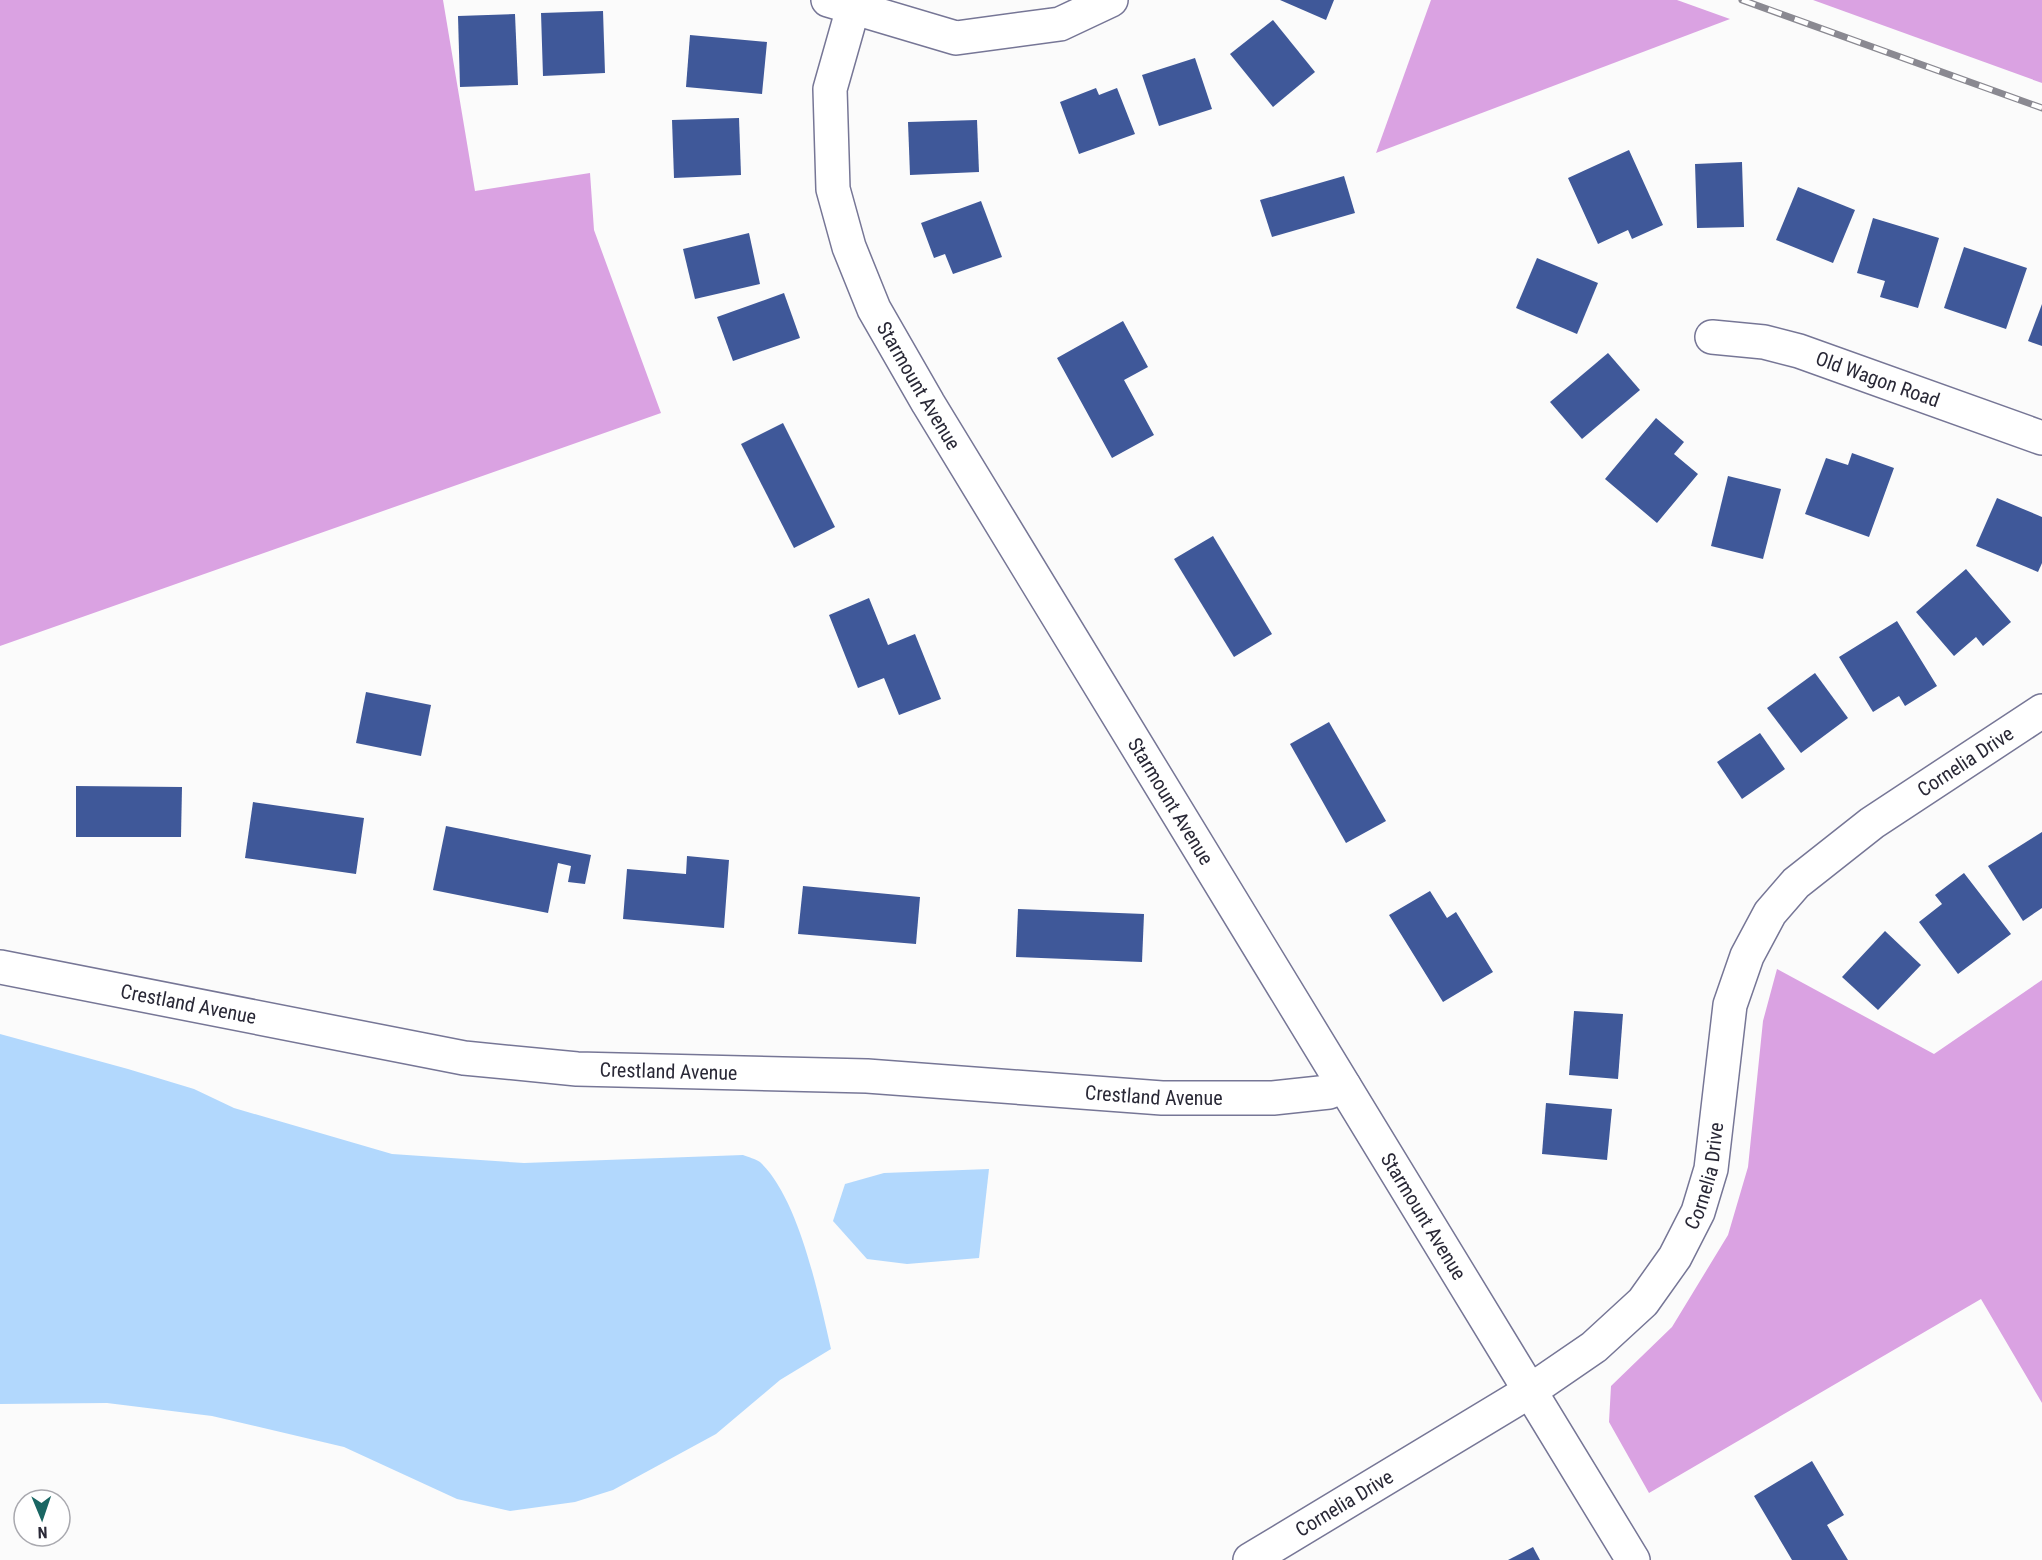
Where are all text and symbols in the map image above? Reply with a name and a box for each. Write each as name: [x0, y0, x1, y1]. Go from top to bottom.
street label: Starmount Avenue: [872, 317, 966, 454]
street label: Old Wagon Road: [1812, 346, 1943, 412]
street label: Cornelia Drive: [1913, 721, 2018, 802]
street label: Starmount Avenue: [1123, 733, 1219, 869]
street label: Crestland Avenue: [119, 979, 258, 1029]
street label: Crestland Avenue: [599, 1058, 738, 1085]
street label: Crestland Avenue: [1084, 1080, 1223, 1110]
street label: Cornelia Drive: [1679, 1121, 1728, 1233]
street label: Starmount Avenue: [1376, 1148, 1471, 1284]
street label: Cornelia Drive: [1291, 1465, 1397, 1542]
north arrow: [12, 1488, 72, 1548]
text: N: [37, 1523, 48, 1542]

